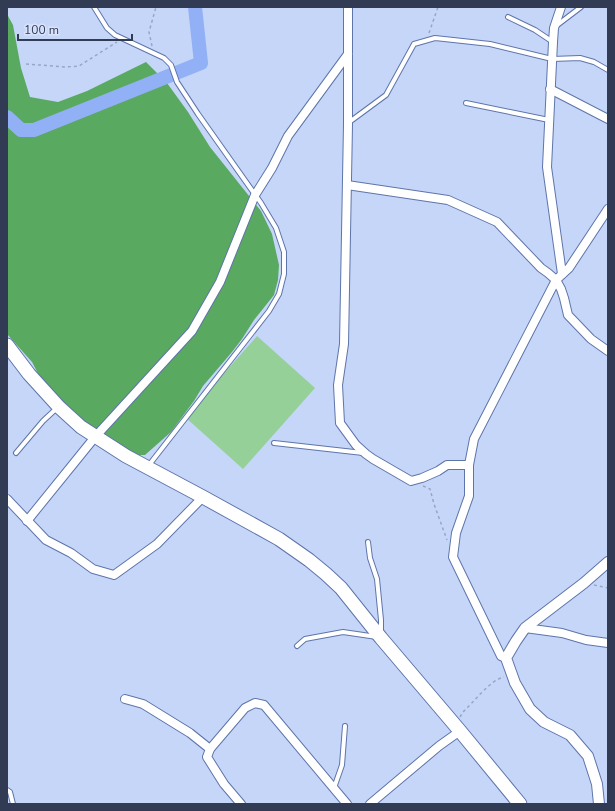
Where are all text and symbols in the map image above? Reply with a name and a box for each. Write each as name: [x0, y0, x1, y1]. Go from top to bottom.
scale bar: [18, 16, 132, 42]
text: 100 m: [24, 22, 59, 38]

